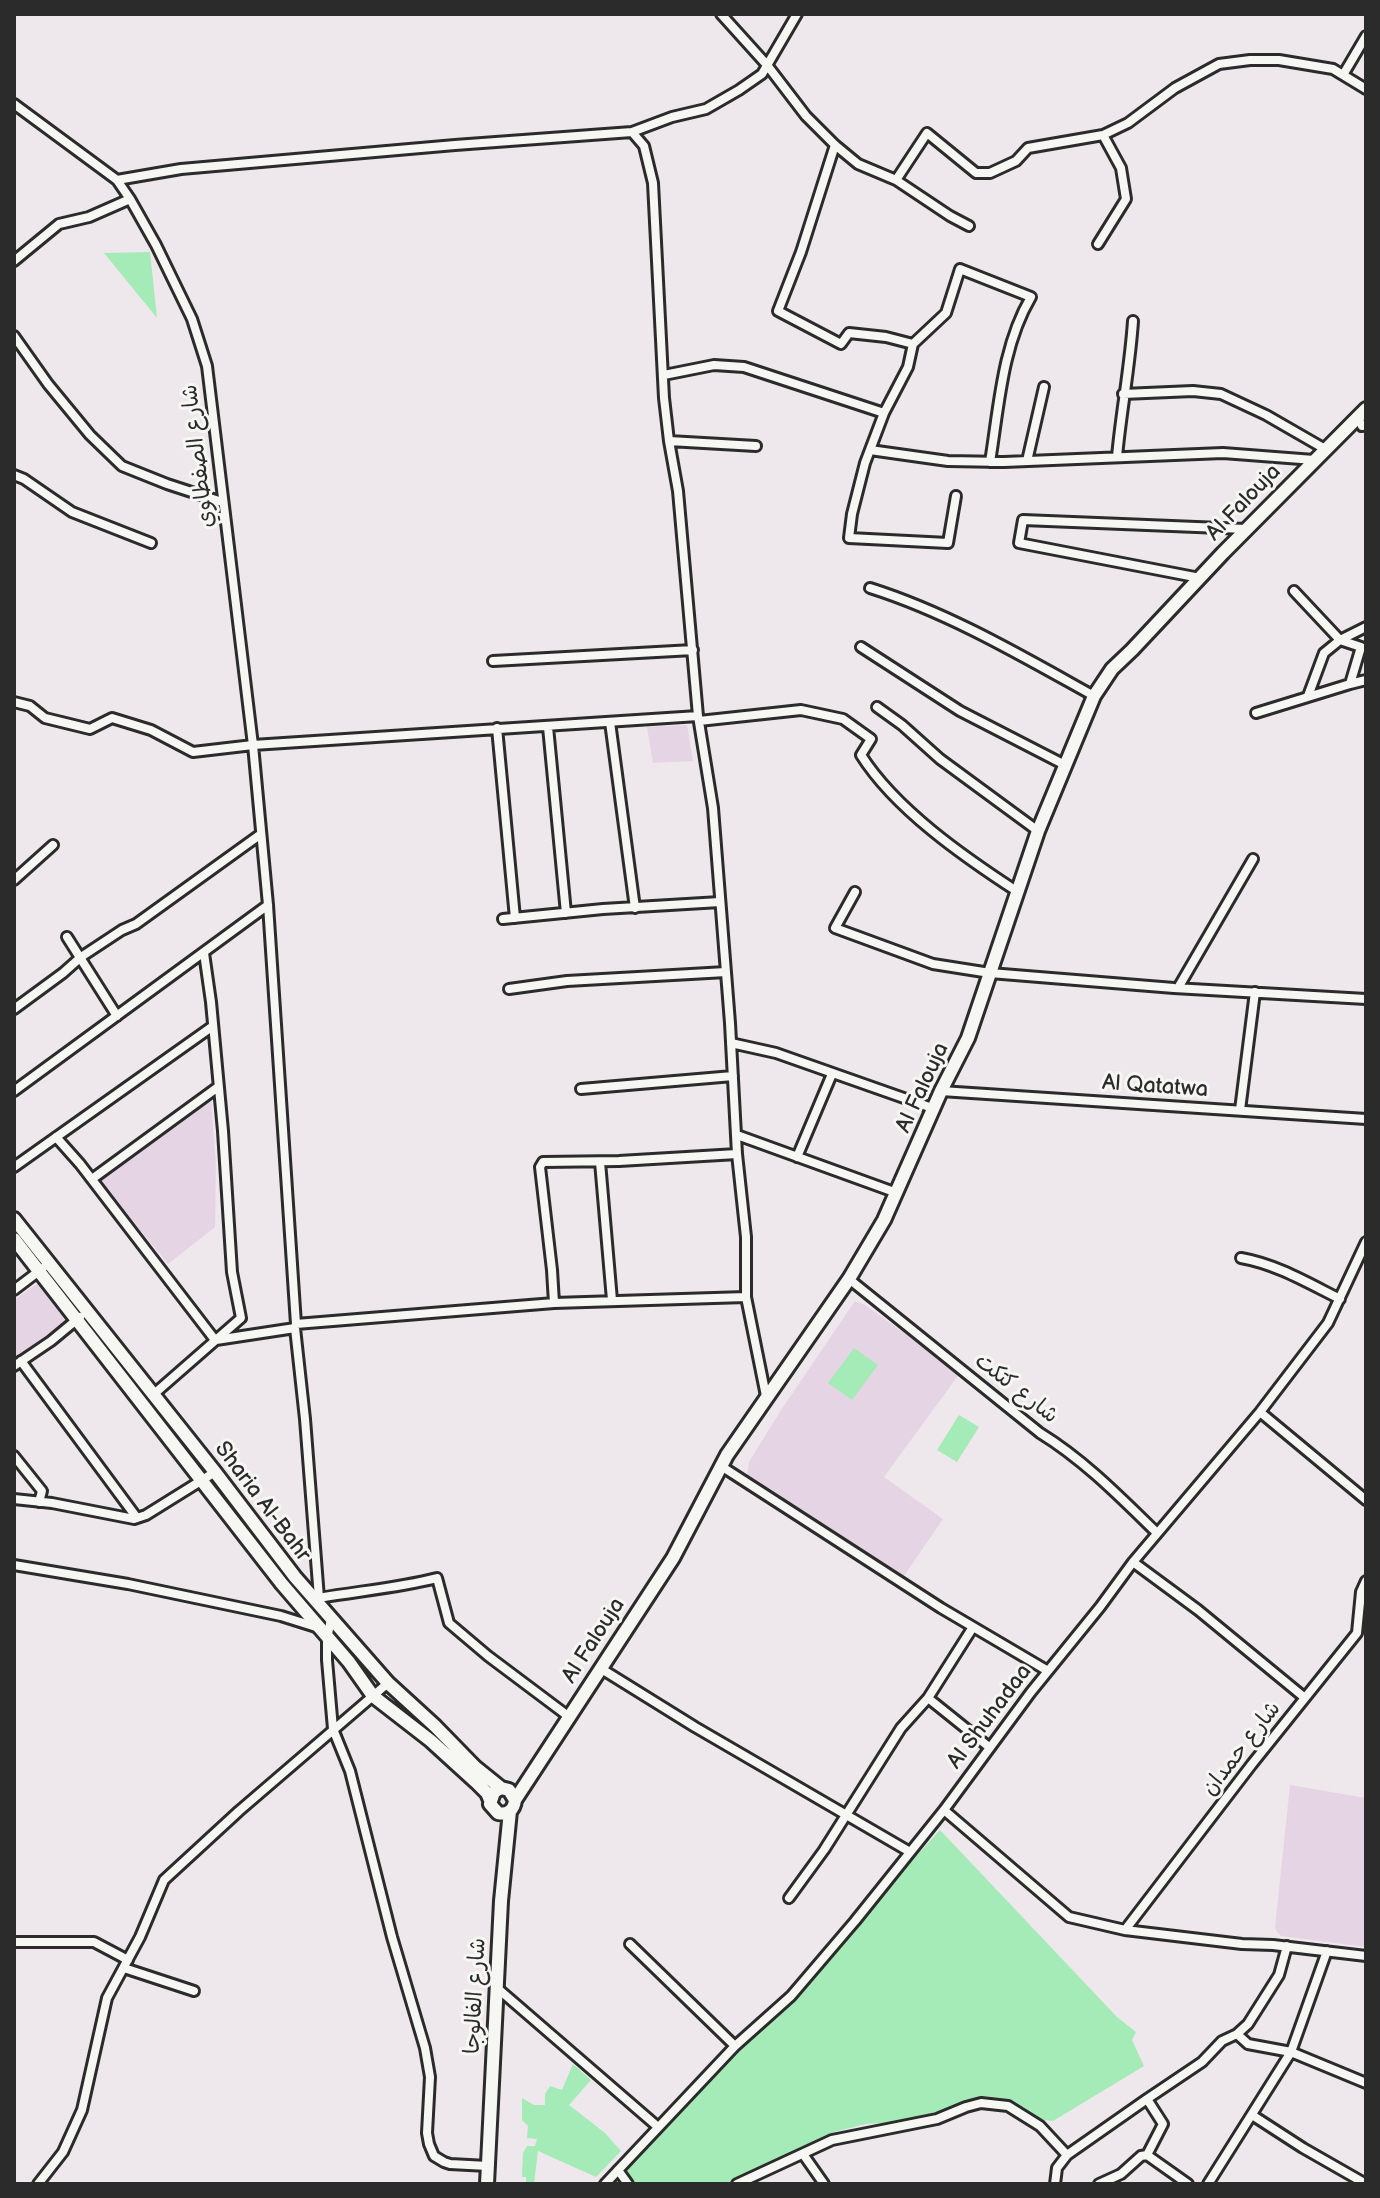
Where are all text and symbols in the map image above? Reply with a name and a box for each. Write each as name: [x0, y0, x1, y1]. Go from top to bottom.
street label: شارع الصفطاوي: [177, 383, 221, 529]
street label: Al Falouja: [1201, 459, 1287, 547]
street label: Al Falouja: [891, 1039, 955, 1137]
street label: Al Qatatwa: [1101, 1070, 1209, 1104]
street label: شارع كتكت: [969, 1348, 1063, 1430]
street label: Sharia Al-Bahr: [208, 1437, 316, 1567]
street label: Al Falouja: [557, 1593, 631, 1689]
street label: Al Shuhadaa: [942, 1660, 1038, 1774]
street label: شارع حمدان: [1197, 1697, 1287, 1801]
street label: شارع الفالوجا: [460, 1937, 492, 2055]

